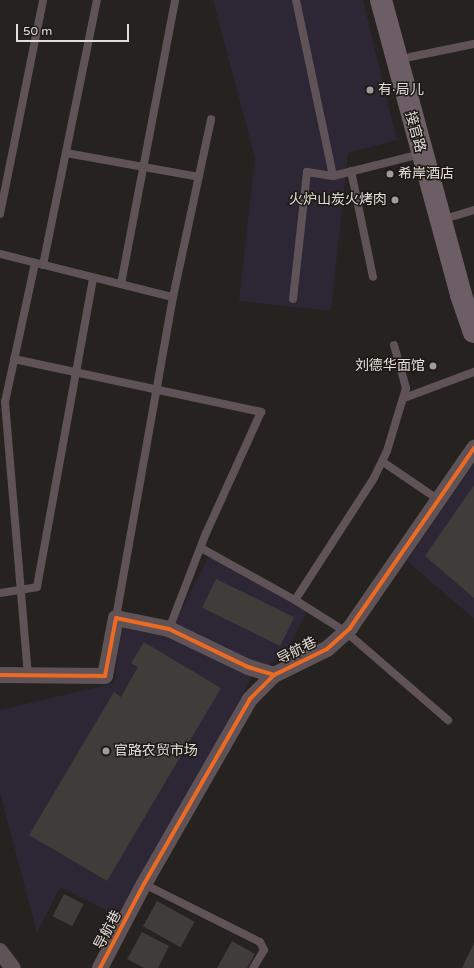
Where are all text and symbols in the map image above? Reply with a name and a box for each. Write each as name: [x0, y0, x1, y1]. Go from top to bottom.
scale bar: [18, 16, 131, 42]
text: 50 m: [23, 24, 52, 38]
place label: 有·局儿: [378, 82, 424, 98]
marker: 有·局儿: [365, 85, 375, 95]
street label: 接官路: [401, 110, 429, 154]
place label: 希岸酒店: [398, 166, 454, 182]
marker: 希岸酒店: [385, 169, 395, 179]
place label: 火炉山炭火烤肉: [289, 192, 387, 208]
marker: 火炉山炭火烤肉: [390, 195, 400, 205]
place label: 刘德华面馆: [355, 358, 425, 374]
marker: 刘德华面馆: [428, 361, 438, 371]
street label: 导航巷: [274, 634, 320, 668]
place label: 官路农贸市场: [114, 743, 198, 759]
marker: 官路农贸市场: [101, 746, 111, 756]
street label: 导航巷: [91, 908, 125, 952]

